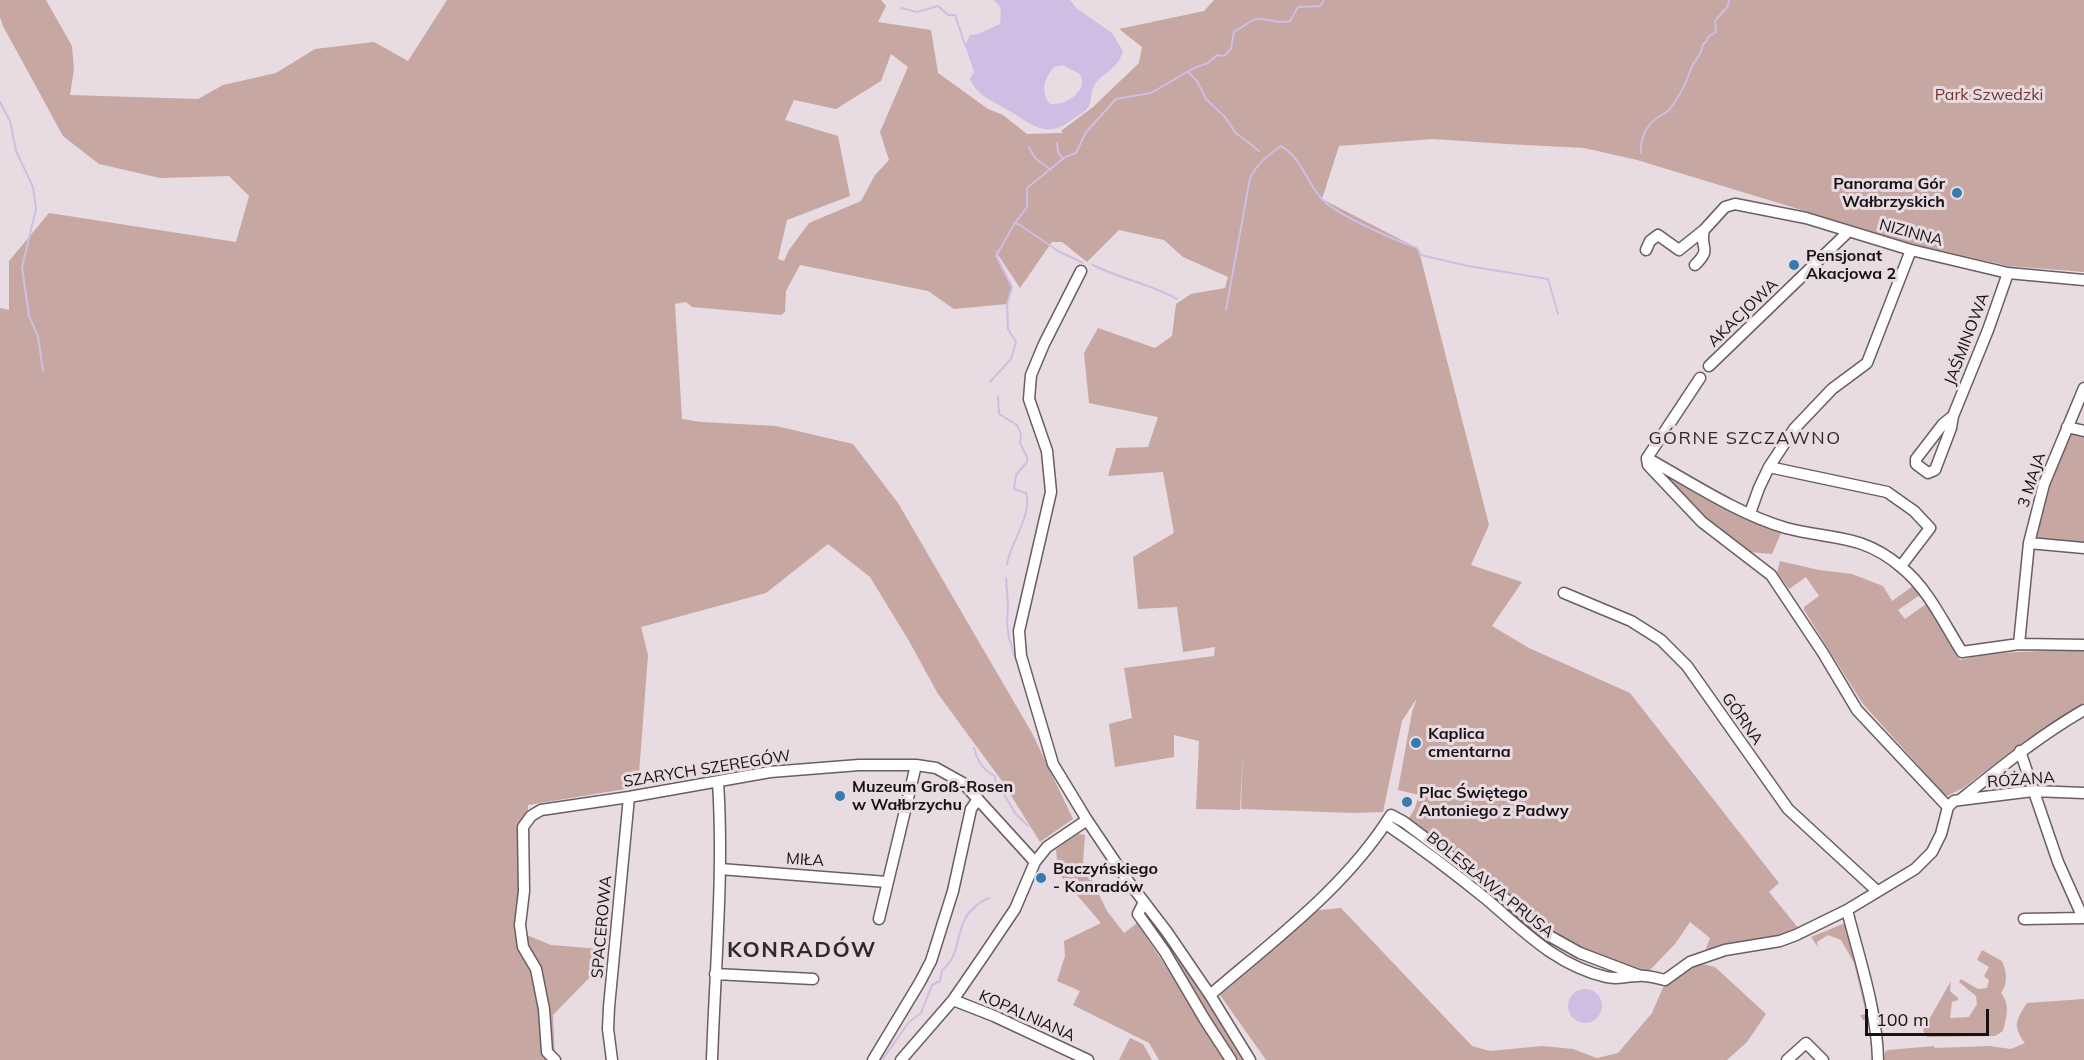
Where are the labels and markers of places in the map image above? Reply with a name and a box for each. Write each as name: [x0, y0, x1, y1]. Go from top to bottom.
place label: Panorama Gór Wałbrzyskich: [1833, 174, 1945, 212]
marker: Panorama Gór Wałbrzyskich: [1950, 186, 1964, 200]
place label: Pensjonat Akacjowa 2: [1806, 246, 1896, 284]
marker: Pensjonat Akacjowa 2: [1787, 258, 1801, 272]
place label: Kaplica cmentarna: [1428, 724, 1511, 762]
marker: Kaplica cmentarna: [1409, 736, 1423, 750]
place label: Muzeum Groß-Rosen w Wałbrzychu: [852, 777, 1013, 815]
place label: Plac Świętego Antoniego z Padwy: [1419, 783, 1569, 821]
marker: Muzeum Groß-Rosen w Wałbrzychu: [833, 789, 847, 803]
marker: Plac Świętego Antoniego z Padwy: [1400, 795, 1414, 809]
place label: Baczyńskiego - Konradów: [1053, 859, 1158, 897]
marker: Baczyńskiego - Konradów: [1034, 871, 1048, 885]

